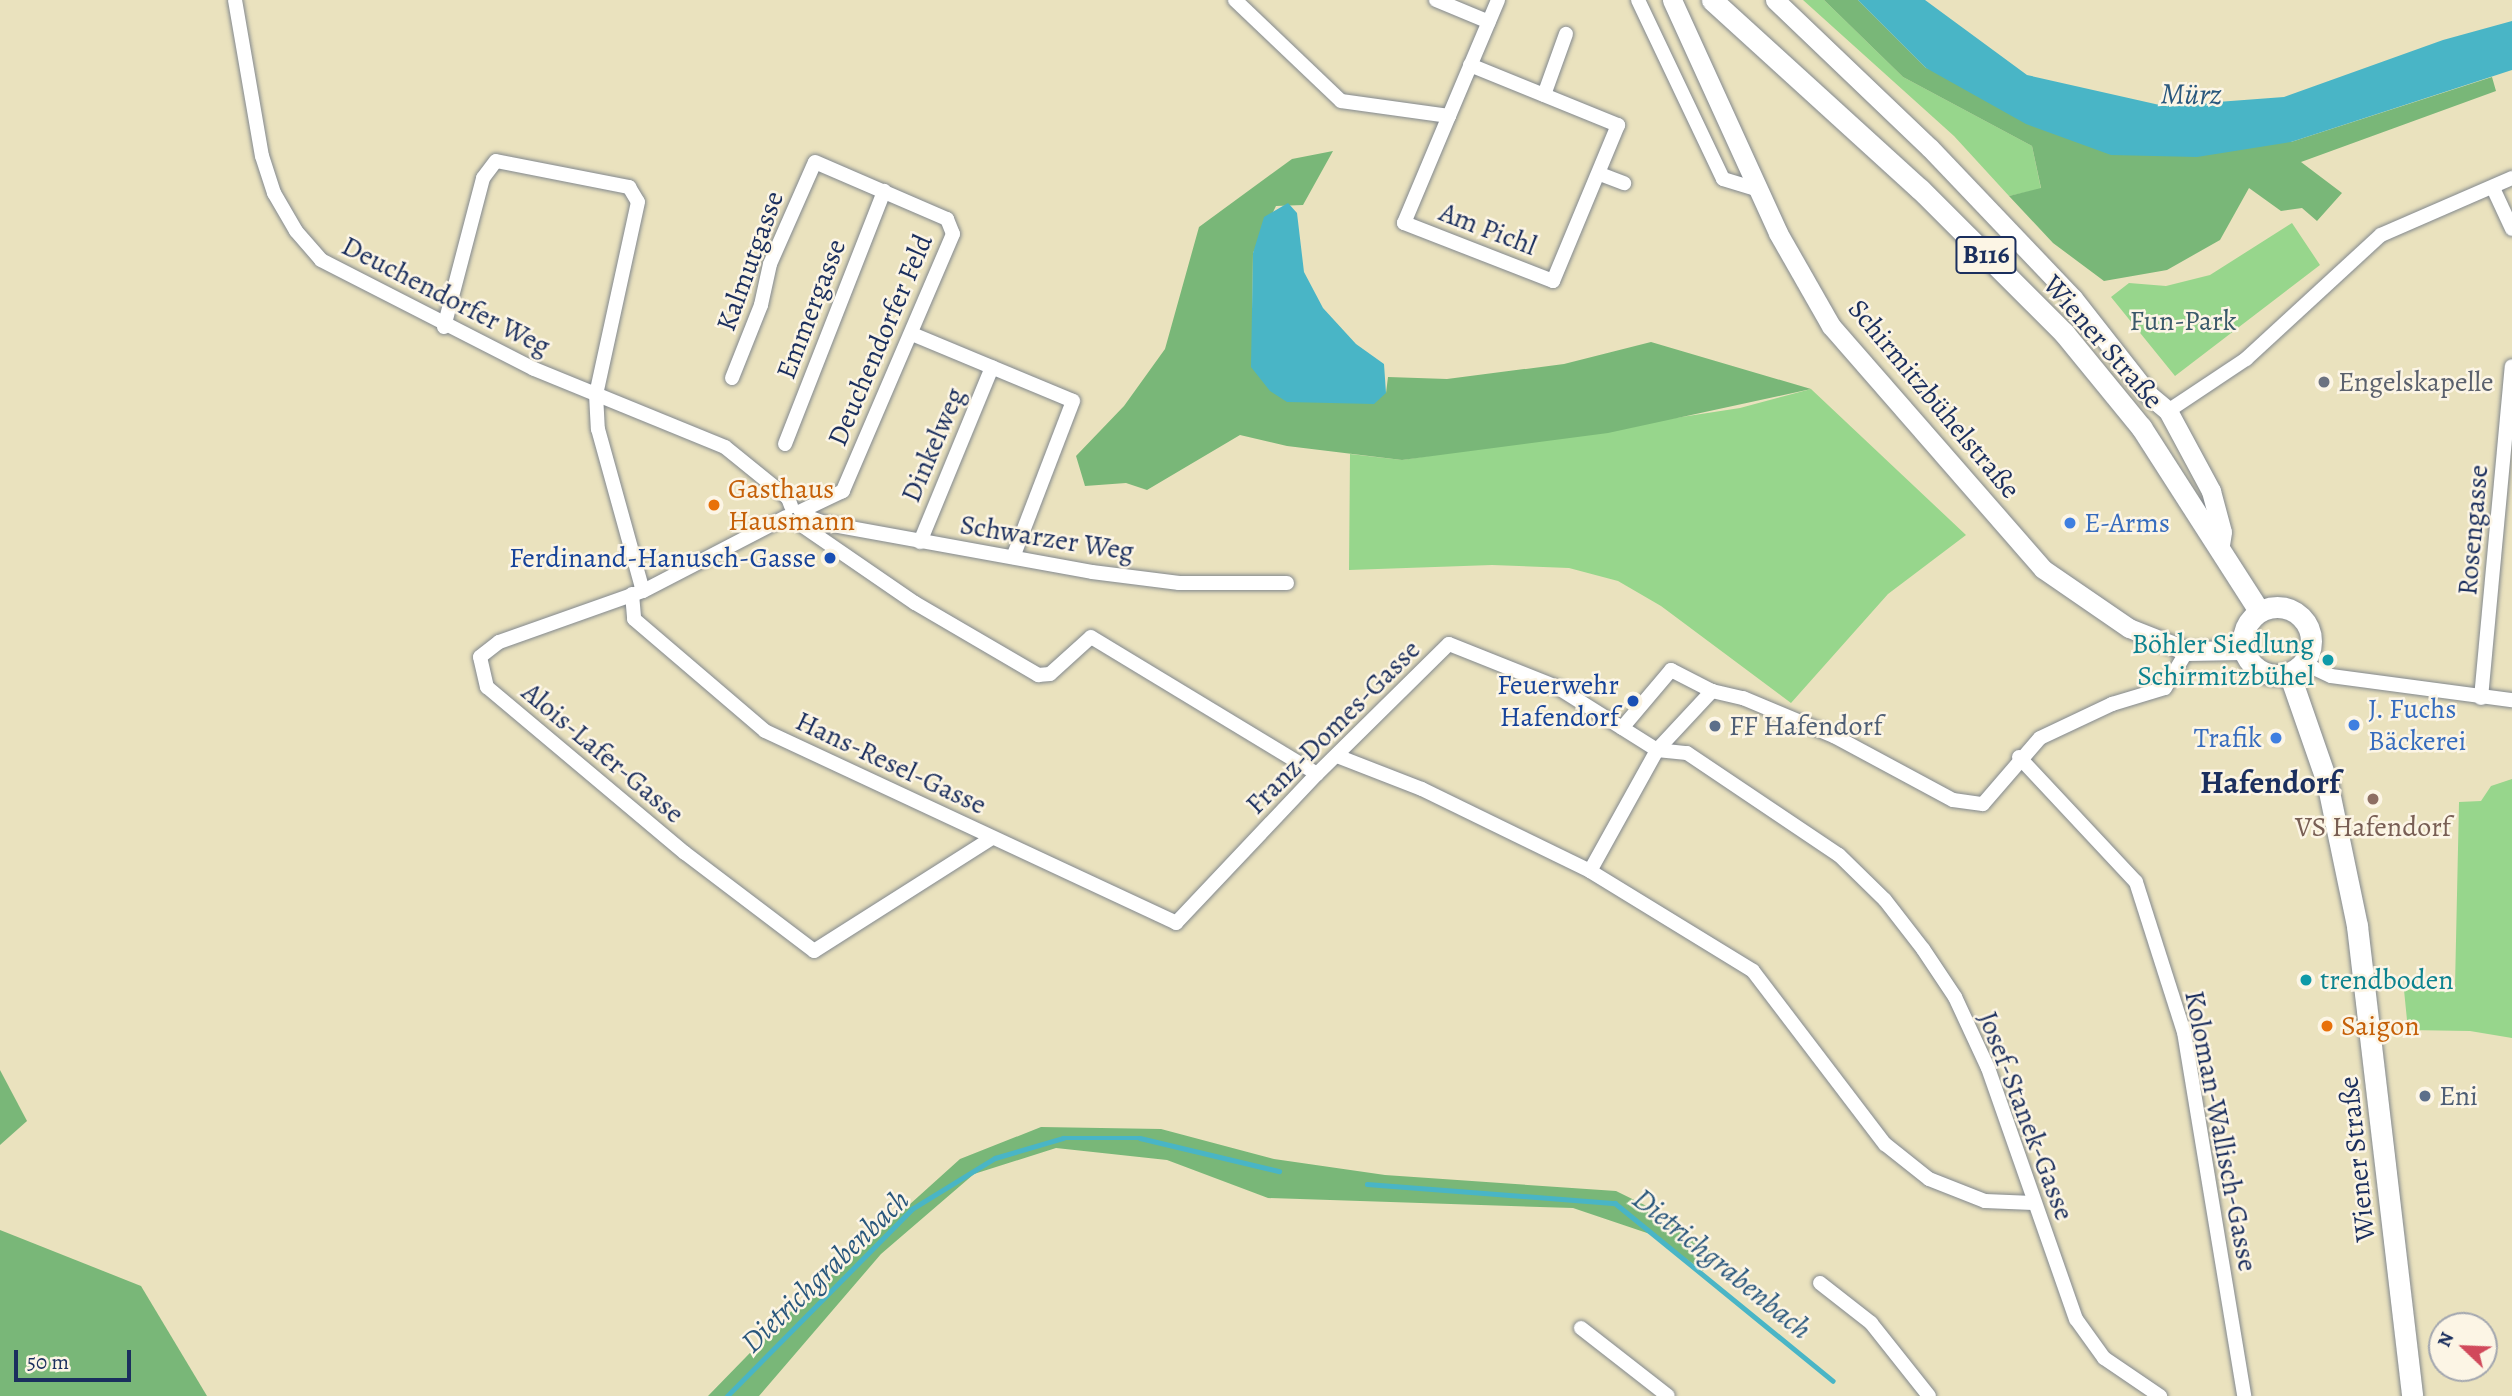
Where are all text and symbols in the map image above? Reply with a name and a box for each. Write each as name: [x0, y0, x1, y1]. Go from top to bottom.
water label: Mürz: [2160, 75, 2222, 113]
street label: Kalmutgasse: [709, 186, 791, 336]
street label: Am Pichl: [1435, 195, 1541, 263]
street label: Deuchendorfer Weg: [336, 229, 556, 363]
street label: Deuchendorfer Feld: [820, 229, 940, 451]
road number: B116: [1954, 232, 2018, 278]
street label: Emmergasse: [769, 234, 853, 384]
street label: Wiener Straße: [2036, 268, 2170, 416]
street label: Schirmitzbühelstraße: [1841, 293, 2027, 505]
park label: Fun-Park: [2129, 304, 2237, 338]
place label: Engelskapelle: [2338, 365, 2494, 399]
marker: Engelskapelle: [2316, 374, 2332, 390]
street label: Dinkelweg: [894, 383, 972, 507]
street label: Rosengasse: [2451, 463, 2495, 597]
place label: Gasthaus Hausmann: [728, 472, 855, 538]
marker: Gasthaus Hausmann: [706, 497, 722, 513]
place label: E-Arms: [2084, 506, 2170, 540]
street label: Schwarzer Weg: [958, 508, 1136, 568]
marker: E-Arms: [2062, 515, 2078, 531]
place label: Ferdinand-Hanusch-Gasse: [509, 541, 816, 575]
marker: Ferdinand-Hanusch-Gasse: [822, 550, 838, 566]
place label: Böhler Siedlung Schirmitzbühel: [2132, 627, 2314, 693]
street label: Franz-Domes-Gasse: [1239, 633, 1427, 821]
marker: Böhler Siedlung Schirmitzbühel: [2320, 652, 2336, 668]
place label: Feuerwehr Hafendorf: [1497, 668, 1619, 734]
street label: Alois-Lafer-Gasse: [515, 675, 691, 831]
place label: J. Fuchs Bäckerei: [2368, 692, 2466, 758]
marker: Feuerwehr Hafendorf: [1625, 693, 1641, 709]
street label: Hans-Resel-Gasse: [790, 704, 992, 822]
place label: FF Hafendorf: [1729, 709, 1882, 743]
marker: J. Fuchs Bäckerei: [2346, 717, 2362, 733]
marker: FF Hafendorf: [1707, 718, 1723, 734]
place label: Trafik: [2194, 721, 2262, 755]
marker: Trafik: [2268, 730, 2284, 746]
district label: Hafendorf: [2200, 763, 2340, 801]
marker: VS Hafendorf: [2365, 791, 2381, 807]
place label: VS Hafendorf: [2295, 810, 2451, 844]
place label: trendboden: [2320, 963, 2454, 997]
marker: trendboden: [2298, 972, 2314, 988]
street label: Koloman-Wallisch-Gasse: [2177, 988, 2265, 1274]
street label: Josef-Stanek-Gasse: [1971, 1007, 2081, 1225]
place label: Saigon: [2341, 1009, 2420, 1043]
marker: Saigon: [2319, 1018, 2335, 1034]
street label: Wiener Straße: [2332, 1075, 2382, 1243]
place label: Eni: [2439, 1079, 2478, 1113]
marker: Eni: [2417, 1088, 2433, 1104]
water label: Dietrichgrabenbach: [1625, 1181, 1819, 1347]
water label: Dietrichgrabenbach: [733, 1182, 917, 1360]
north arrow: [2428, 1312, 2498, 1382]
text: N: [2431, 1328, 2460, 1351]
scale bar: [18, 1336, 135, 1380]
text: 50 m: [27, 1348, 69, 1376]

